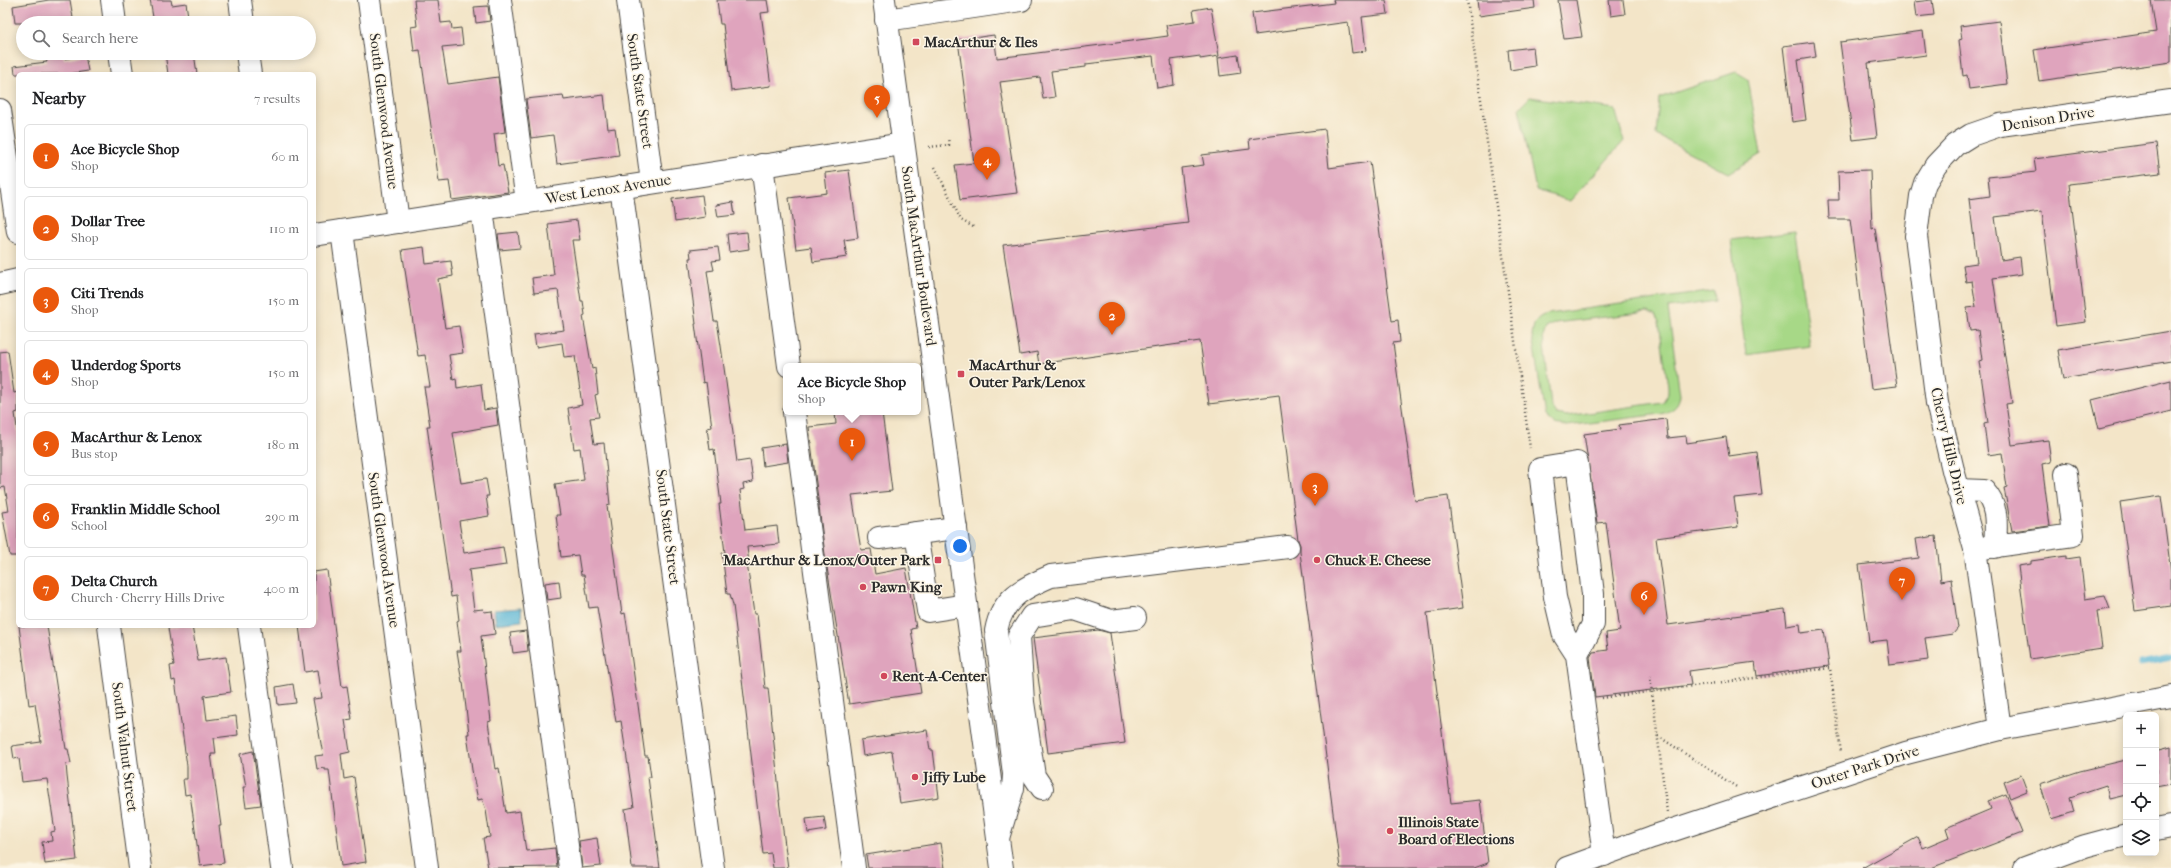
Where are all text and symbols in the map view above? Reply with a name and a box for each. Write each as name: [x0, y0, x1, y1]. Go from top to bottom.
search box: [16, 16, 316, 60]
icon: search: [30, 27, 52, 49]
text: Search here: [62, 29, 138, 47]
street label: South Glenwood Avenue: [365, 32, 403, 191]
street label: South State Street: [623, 32, 657, 150]
place label: MacArthur & Iles: [923, 33, 1038, 51]
marker: MacArthur & Iles: [911, 37, 921, 47]
pin: 5: [864, 85, 890, 118]
text: Nearby: [32, 88, 86, 108]
text: 7 results: [254, 91, 300, 106]
street label: Denison Drive: [2000, 103, 2096, 135]
text: Ace Bicycle Shop: [71, 140, 179, 158]
pin: 4: [974, 147, 1000, 180]
text: 1: [44, 149, 48, 164]
text: 60 m: [271, 149, 299, 164]
text: Shop: [71, 158, 99, 173]
street label: South MacArthur Boulevard: [897, 165, 941, 348]
street label: West Lenox Avenue: [543, 170, 673, 208]
text: Dollar Tree: [71, 212, 145, 230]
text: 2: [43, 221, 49, 236]
text: 110 m: [269, 221, 299, 236]
text: Shop: [71, 230, 99, 245]
text: Citi Trends: [71, 284, 143, 302]
text: 3: [43, 293, 49, 308]
text: 150 m: [268, 293, 299, 308]
text: Shop: [71, 302, 99, 317]
pin: 2: [1099, 302, 1125, 335]
text: Underdog Sports: [71, 356, 181, 374]
place label: MacArthur & Outer Park/Lenox: [968, 356, 1086, 391]
popup: [783, 363, 921, 415]
text: 4: [42, 365, 50, 380]
text: 150 m: [268, 365, 299, 380]
marker: MacArthur & Outer Park/Lenox: [956, 369, 966, 379]
text: Ace Bicycle Shop: [798, 373, 906, 391]
text: Shop: [71, 374, 99, 389]
street label: Cherry Hills Drive: [1927, 386, 1971, 507]
text: Shop: [798, 391, 825, 406]
text: MacArthur & Lenox: [71, 428, 202, 446]
pin: 1: [839, 428, 865, 461]
text: 5: [43, 437, 49, 452]
text: 180 m: [267, 437, 299, 452]
text: Bus stop: [71, 446, 117, 461]
street label: South State Street: [652, 468, 684, 586]
street label: South Glenwood Avenue: [364, 471, 404, 630]
pin: 3: [1302, 473, 1328, 506]
text: Franklin Middle School: [71, 500, 220, 518]
text: 6: [42, 509, 50, 524]
text: 290 m: [265, 509, 299, 524]
text: School: [71, 518, 107, 533]
your location: [950, 536, 970, 556]
place label: MacArthur & Lenox/Outer Park: [722, 551, 931, 569]
place label: Chuck E. Cheese: [1325, 551, 1431, 569]
marker: MacArthur & Lenox/Outer Park: [933, 555, 943, 565]
marker: Chuck E. Cheese: [1312, 555, 1322, 565]
pin: 7: [1889, 567, 1915, 600]
text: Delta Church: [71, 572, 157, 590]
place label: Pawn King: [871, 578, 943, 596]
text: 7: [43, 581, 49, 596]
text: 400 m: [263, 581, 299, 596]
marker: Pawn King: [858, 582, 868, 592]
pin: 6: [1631, 582, 1657, 615]
text: Church · Cherry Hills Drive: [71, 590, 225, 605]
place label: Rent-A-Center: [892, 667, 987, 685]
marker: Rent-A-Center: [879, 671, 889, 681]
street label: South Walnut Street: [108, 681, 142, 814]
map controls: [2123, 712, 2159, 856]
button: +: [2123, 712, 2159, 748]
street label: Outer Park Drive: [1809, 741, 1922, 793]
button: −: [2123, 748, 2159, 784]
place label: Jiffy Lube: [921, 768, 986, 786]
marker: Jiffy Lube: [910, 772, 920, 782]
button: locate: [2123, 784, 2159, 820]
place label: Illinois State Board of Elections: [1398, 813, 1515, 848]
button: layers: [2123, 820, 2159, 856]
marker: Illinois State Board of Elections: [1385, 826, 1395, 836]

